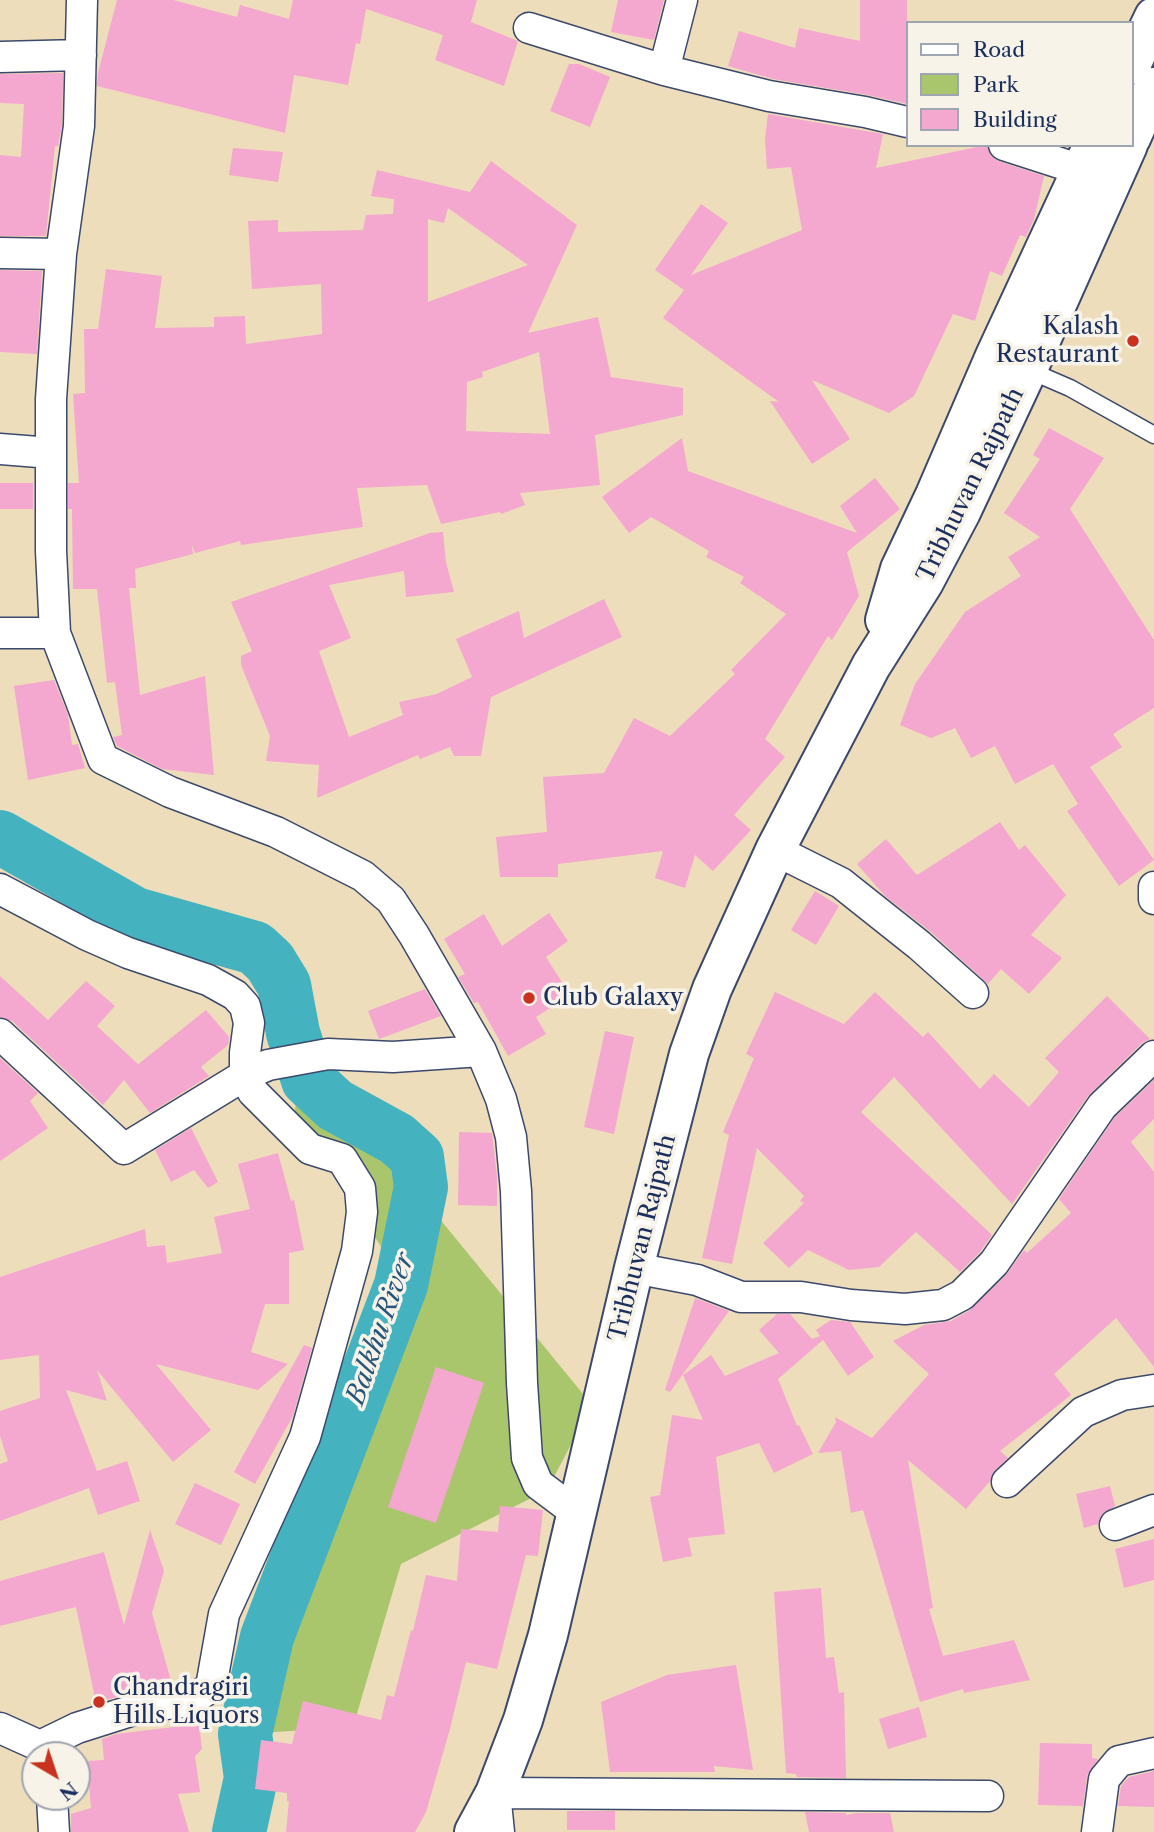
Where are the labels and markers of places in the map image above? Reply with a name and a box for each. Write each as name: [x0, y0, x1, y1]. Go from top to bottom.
place label: Kalash Restaurant: [996, 313, 1119, 369]
marker: Kalash Restaurant: [1125, 333, 1141, 349]
place label: Club Galaxy: [543, 984, 683, 1012]
marker: Club Galaxy: [521, 990, 537, 1006]
place label: Chandragiri Hills Liquors: [113, 1674, 260, 1730]
marker: Chandragiri Hills Liquors: [91, 1694, 107, 1710]

